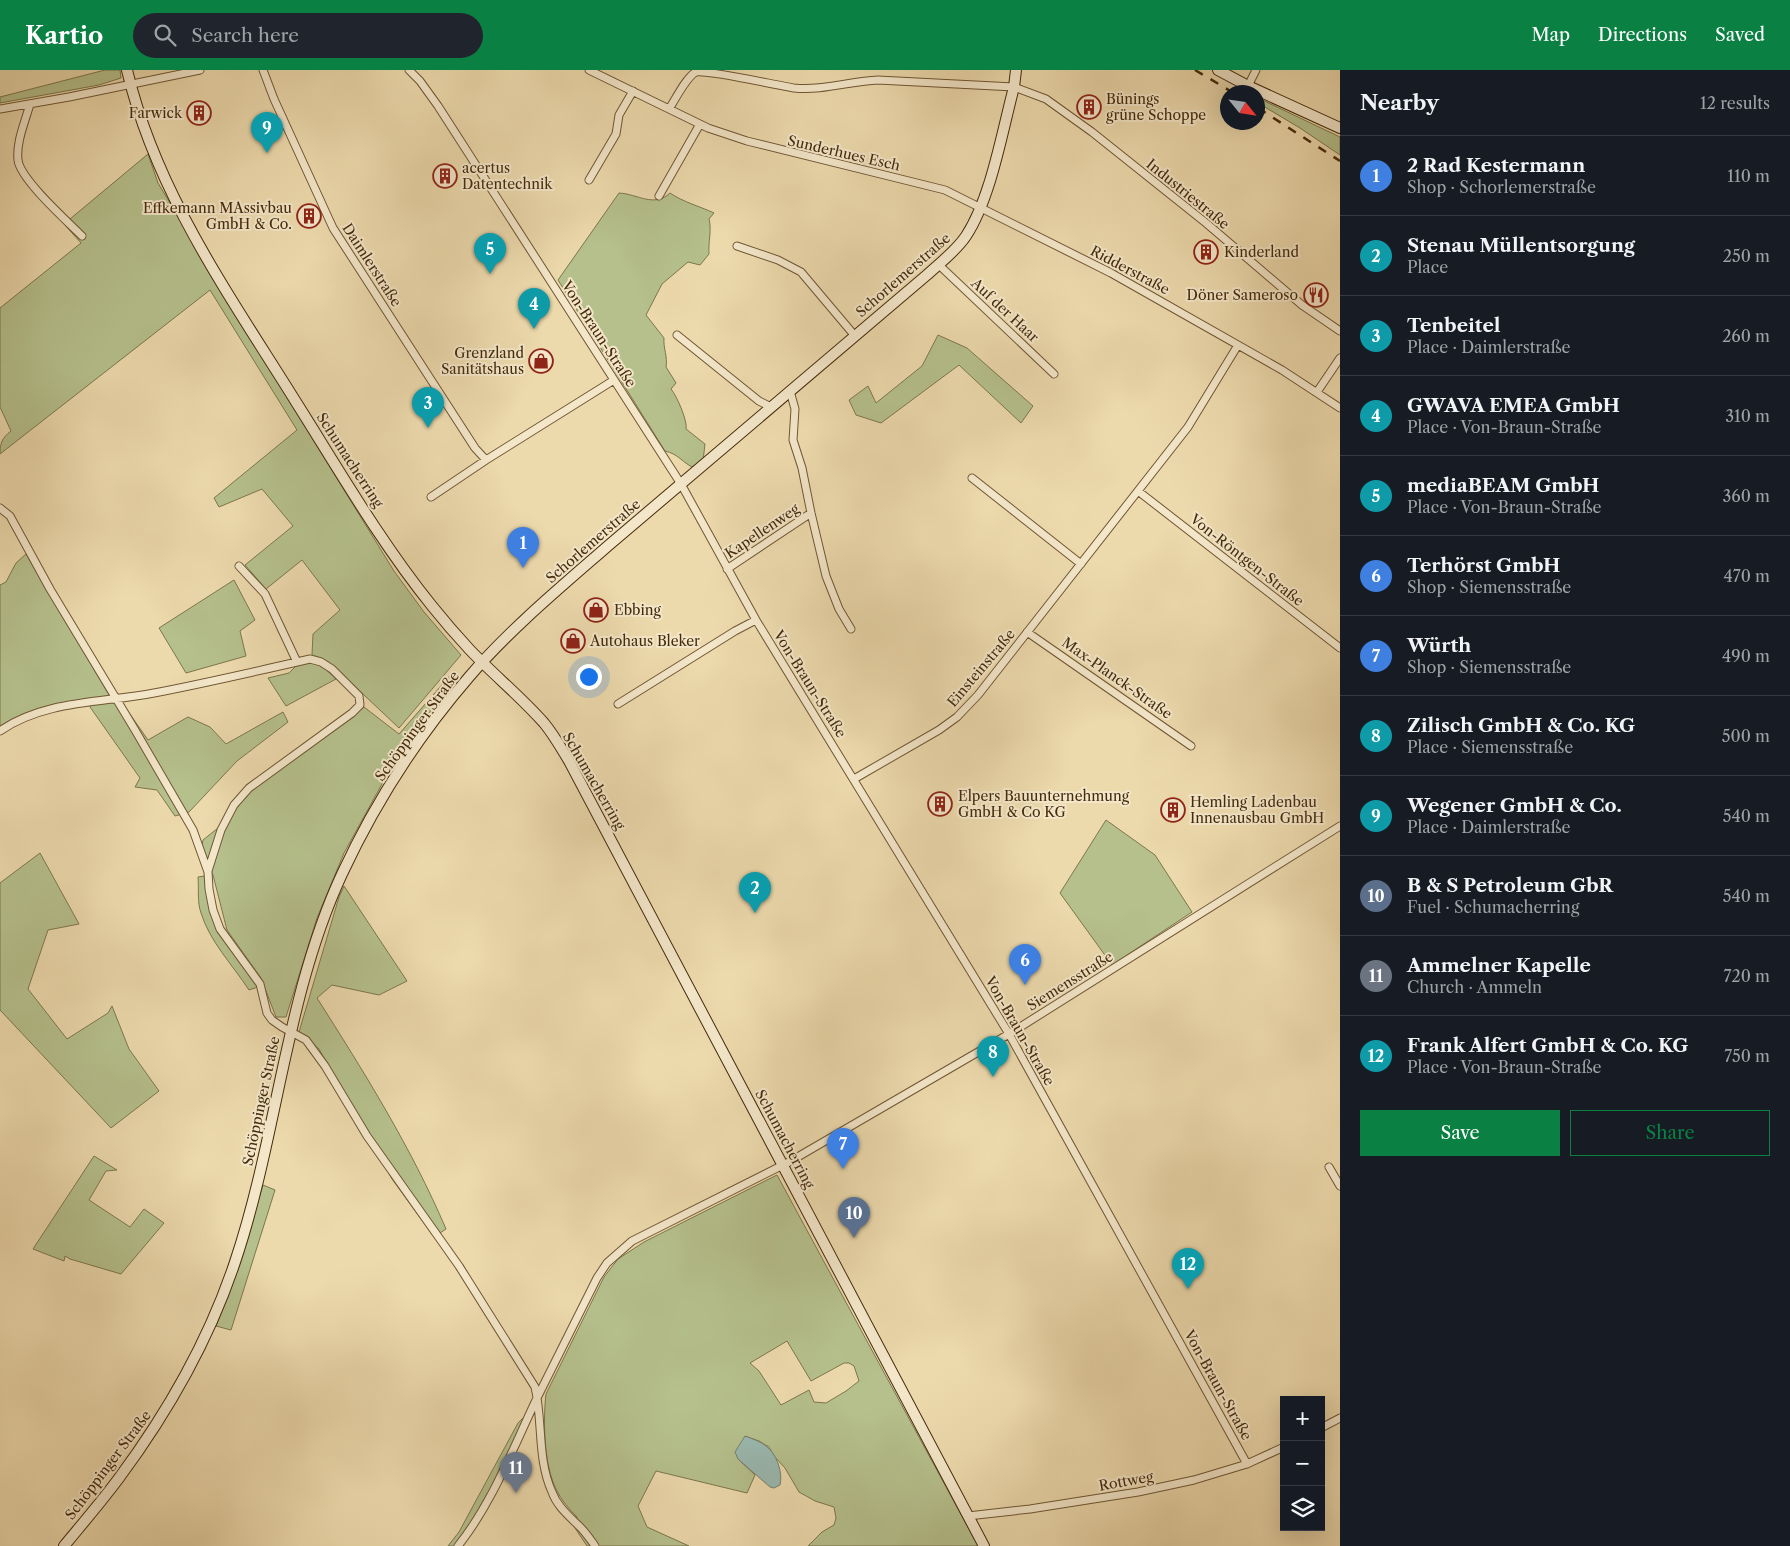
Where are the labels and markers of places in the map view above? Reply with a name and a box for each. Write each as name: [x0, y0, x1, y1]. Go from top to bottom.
place label: Bünings grüne Schoppe: [1106, 90, 1206, 124]
building icon: Bünings grüne Schoppe: [1076, 94, 1102, 120]
building icon: Farwick: [186, 100, 212, 126]
place label: Farwick: [129, 104, 183, 122]
pin: 9: [251, 112, 283, 153]
place label: acertus Datentechnik: [462, 159, 553, 193]
building icon: acertus Datentechnik: [432, 163, 458, 189]
place label: Effkemann MAssivbau GmbH & Co.: [143, 199, 292, 233]
building icon: Effkemann MAssivbau GmbH & Co.: [296, 203, 322, 229]
pin: 5: [474, 233, 506, 274]
building icon: Kinderland: [1193, 239, 1219, 265]
place label: Kinderland: [1224, 243, 1299, 261]
restaurant icon: Döner Sameroso: [1303, 282, 1329, 308]
place label: Döner Sameroso: [1187, 286, 1298, 304]
pin: 4: [518, 288, 550, 329]
place label: Grenzland Sanitätshaus: [441, 344, 524, 378]
shop icon: Grenzland Sanitätshaus: [528, 348, 554, 374]
pin: 3: [412, 387, 444, 428]
pin: 1: [507, 527, 539, 568]
shop icon: Ebbing: [583, 597, 609, 623]
place label: Ebbing: [614, 601, 662, 619]
shop icon: Autohaus Bleker: [560, 628, 586, 654]
place label: Autohaus Bleker: [589, 632, 700, 650]
place label: Elpers Bauunternehmung GmbH & Co KG: [958, 787, 1130, 821]
building icon: Elpers Bauunternehmung GmbH & Co KG: [927, 791, 953, 817]
place label: Hemling Ladenbau Innenausbau GmbH: [1190, 793, 1324, 827]
building icon: Hemling Ladenbau Innenausbau GmbH: [1160, 797, 1186, 823]
pin: 2: [739, 872, 771, 913]
pin: 6: [1009, 944, 1041, 985]
pin: 8: [977, 1036, 1009, 1077]
pin: 7: [827, 1128, 859, 1169]
pin: 10: [838, 1197, 870, 1238]
pin: 12: [1172, 1248, 1204, 1289]
pin: 11: [500, 1452, 532, 1493]

